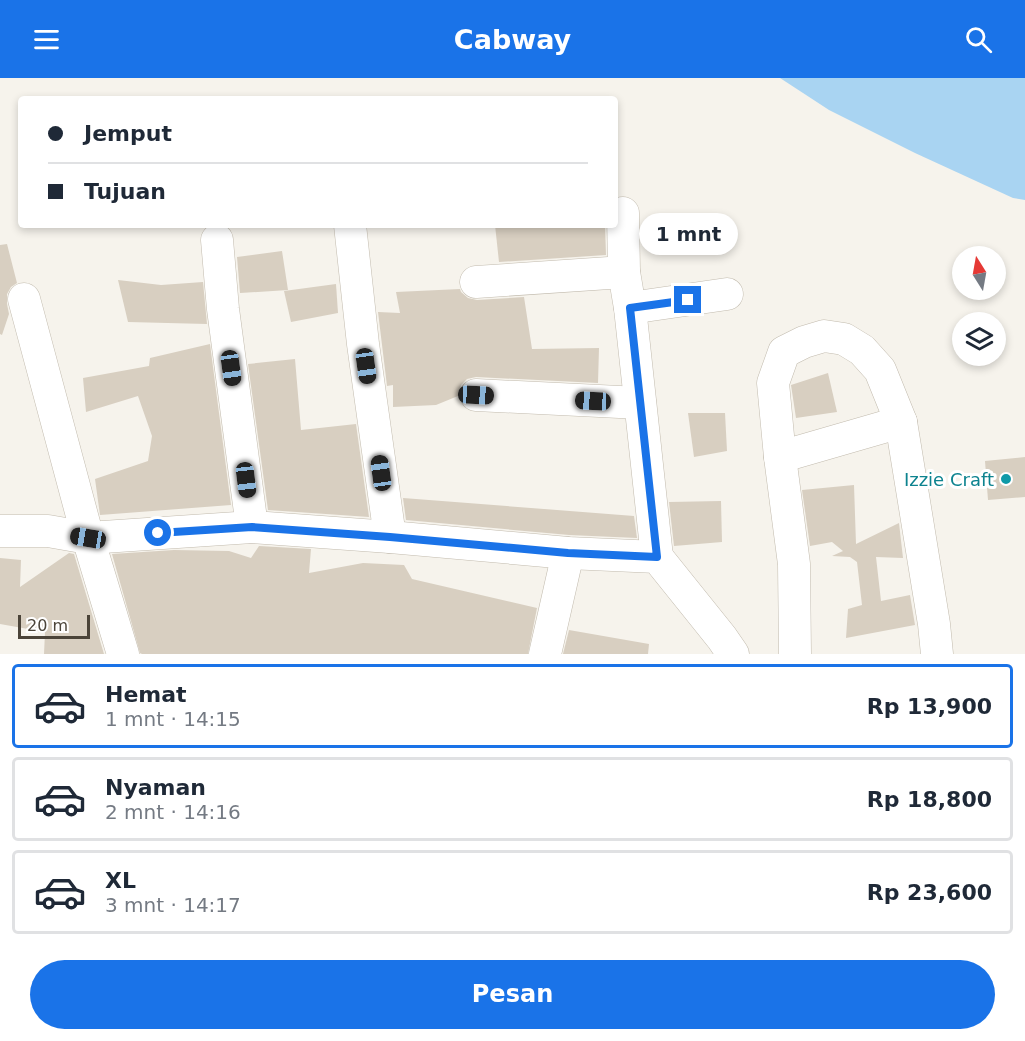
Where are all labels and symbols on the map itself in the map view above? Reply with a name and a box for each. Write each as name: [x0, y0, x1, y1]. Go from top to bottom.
callout: 1 mnt: [638, 213, 738, 255]
north arrow: [952, 246, 1006, 300]
route end: [674, 286, 701, 313]
car: [355, 347, 377, 385]
car: [220, 349, 242, 387]
car: [458, 385, 494, 405]
car: [575, 391, 611, 411]
car: [370, 454, 392, 492]
car: [235, 461, 257, 499]
place label: Izzie Craft: [904, 469, 994, 490]
marker: Izzie Craft: [999, 472, 1013, 486]
route start: [144, 519, 171, 546]
car: [69, 526, 107, 550]
scale bar: [18, 612, 90, 640]

